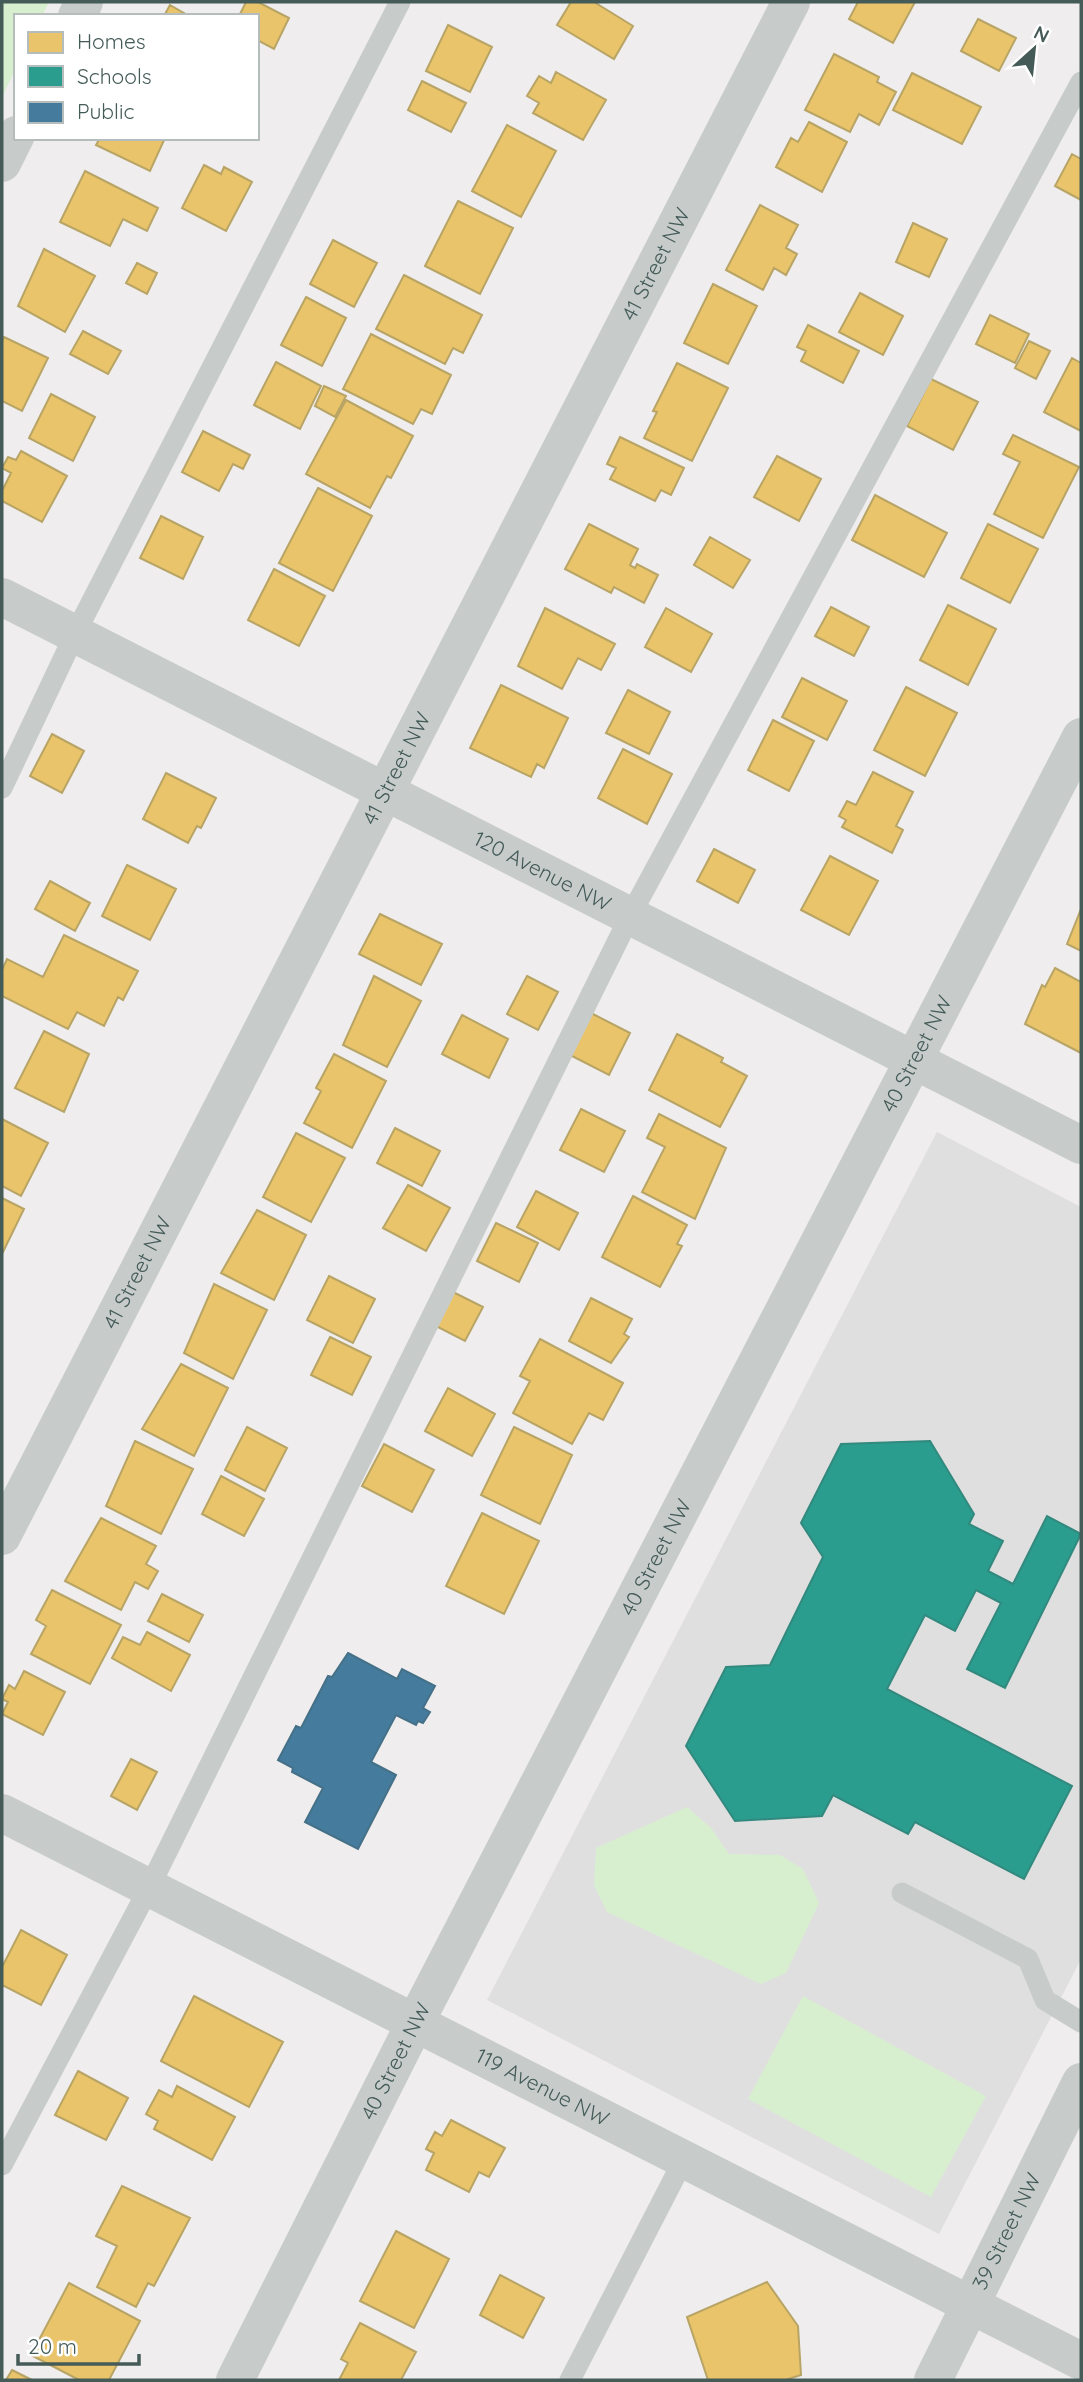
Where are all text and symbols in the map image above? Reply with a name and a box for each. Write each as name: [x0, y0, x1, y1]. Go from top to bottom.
legend: [14, 14, 259, 140]
north arrow: [999, 14, 1069, 84]
text: N: [1030, 20, 1053, 48]
text: Homes: [77, 28, 146, 54]
text: Schools: [77, 63, 152, 89]
text: Public: [77, 98, 134, 124]
street label: 41 Street NW: [615, 203, 695, 325]
street label: 41 Street NW: [356, 707, 436, 829]
street label: 120 Avenue NW: [470, 825, 616, 916]
street label: 40 Street NW: [875, 991, 957, 1116]
street label: 41 Street NW: [97, 1212, 176, 1333]
street label: 40 Street NW: [614, 1494, 696, 1620]
street label: 40 Street NW: [354, 1998, 435, 2124]
street label: 119 Avenue NW: [472, 2042, 614, 2131]
street label: 39 Street NW: [966, 2168, 1046, 2294]
scale bar: [18, 2322, 138, 2366]
text: 20 m: [28, 2333, 77, 2359]

